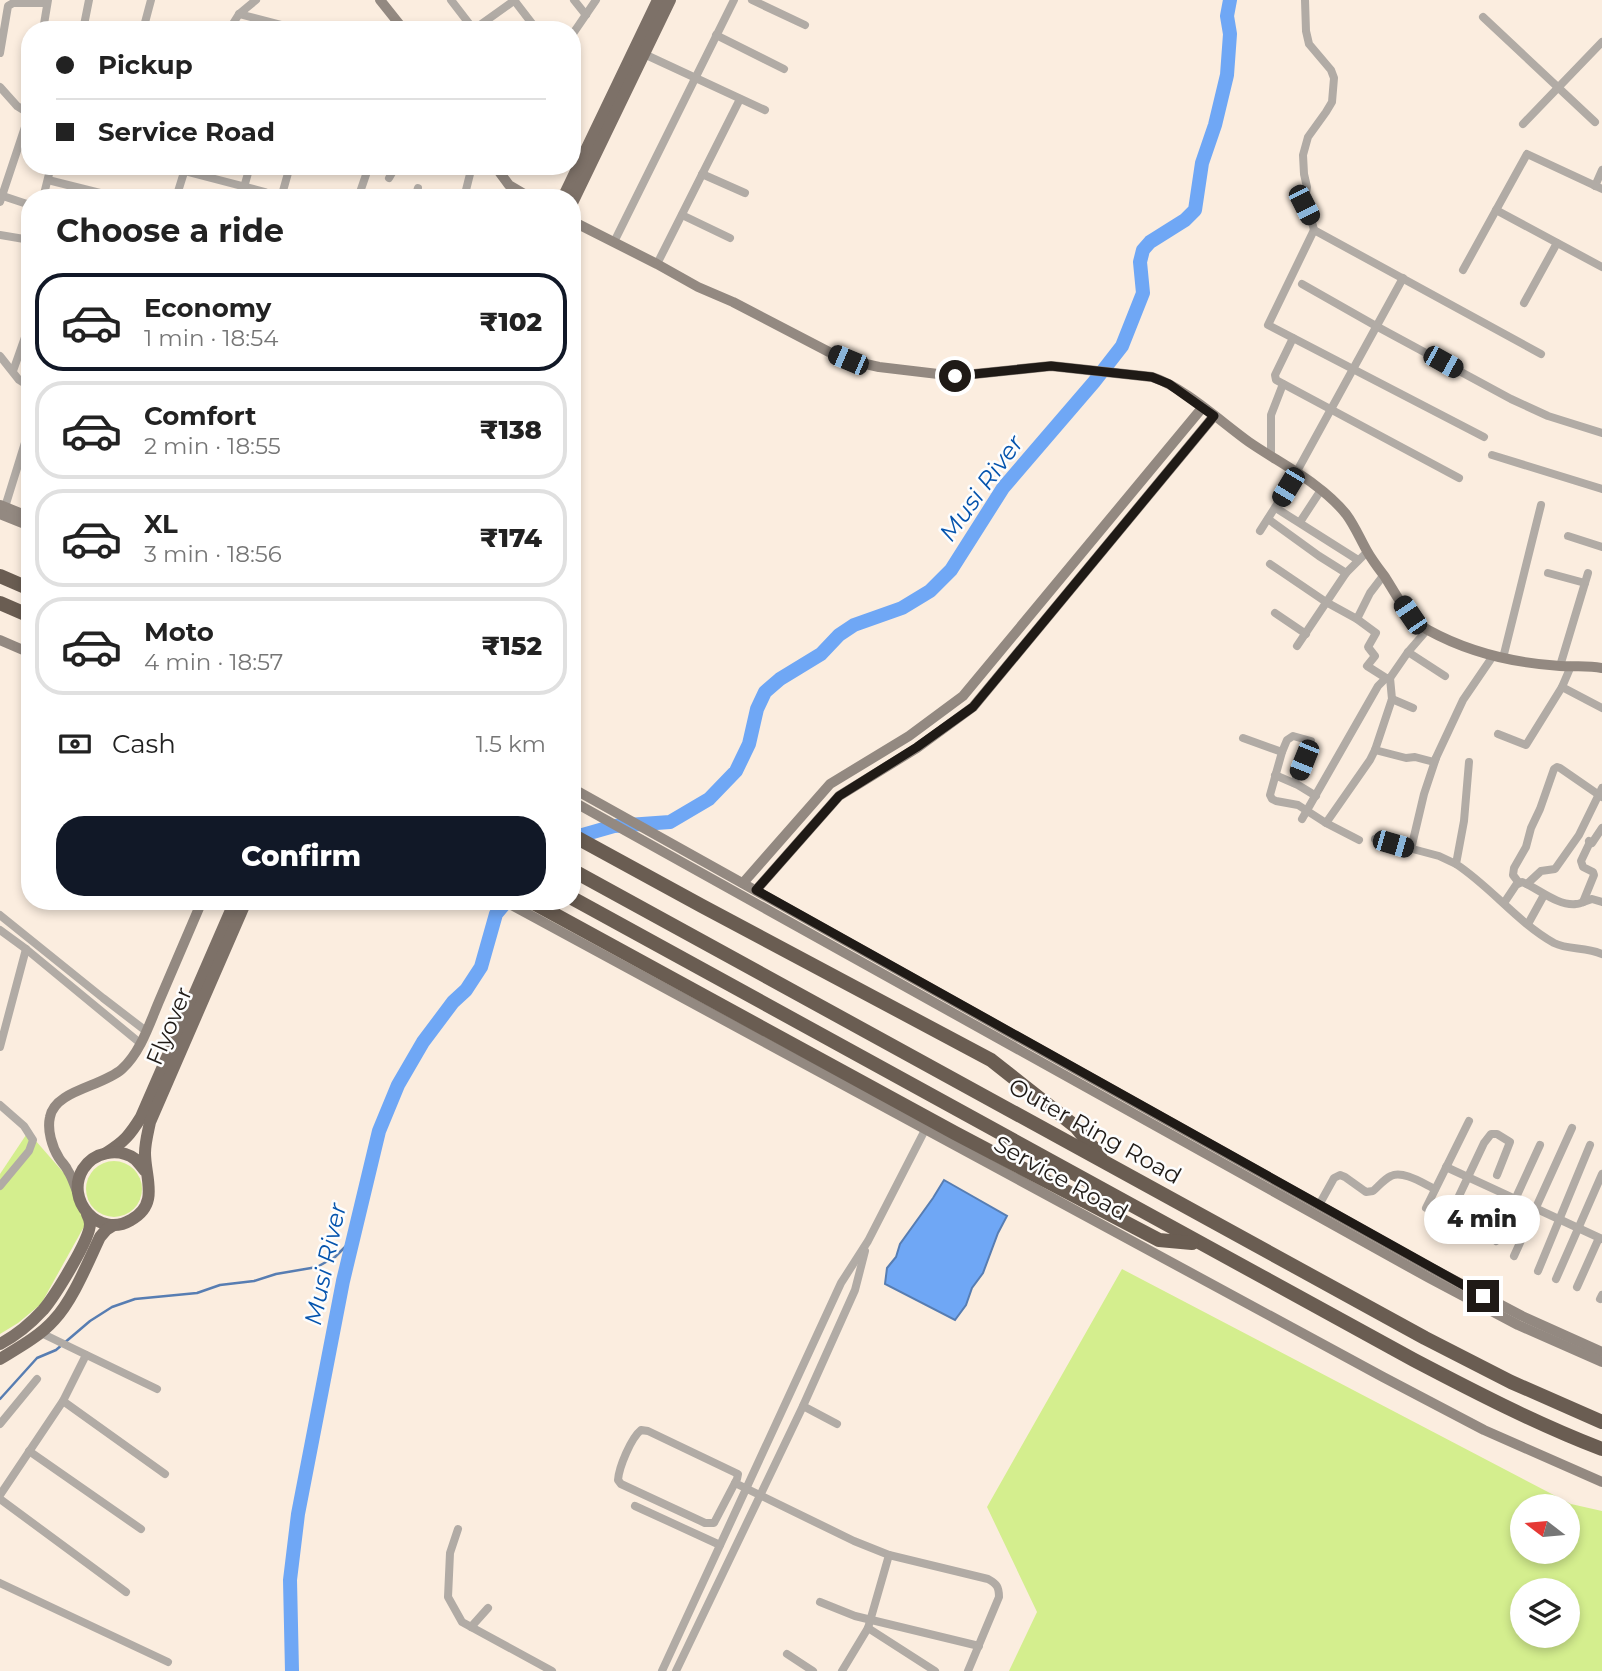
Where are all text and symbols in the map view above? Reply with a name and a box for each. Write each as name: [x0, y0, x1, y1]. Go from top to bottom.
text: Pickup: [98, 49, 193, 81]
text: Service Road: [98, 116, 275, 148]
car: [1286, 182, 1323, 228]
text: Choose a ride: [56, 211, 284, 250]
icon: car: [60, 291, 123, 354]
text: Economy: [144, 292, 271, 324]
text: ₹102: [479, 306, 542, 338]
text: 1 min · 18:54: [144, 324, 278, 352]
car: [825, 342, 872, 378]
car: [1420, 343, 1467, 381]
route start: [939, 360, 971, 392]
icon: car: [60, 399, 123, 462]
text: Comfort: [144, 400, 256, 432]
text: ₹138: [479, 414, 542, 446]
water label: Musi River: [933, 428, 1030, 547]
text: 2 min · 18:55: [144, 432, 281, 460]
car: [1269, 464, 1308, 510]
icon: car: [60, 507, 123, 570]
text: XL: [144, 508, 178, 540]
text: ₹174: [480, 522, 542, 554]
text: 3 min · 18:56: [144, 540, 282, 568]
car: [1390, 592, 1431, 638]
icon: car: [60, 615, 123, 678]
text: Moto: [144, 616, 214, 648]
text: ₹152: [481, 630, 542, 662]
text: 4 min · 18:57: [144, 648, 283, 676]
icon: cash: [56, 725, 94, 763]
text: Cash: [112, 728, 176, 760]
text: 1.5 km: [476, 730, 546, 758]
car: [1287, 737, 1322, 783]
button: Confirm: [56, 816, 546, 896]
car: [1370, 828, 1417, 860]
street label: Flyover: [140, 983, 198, 1069]
street label: Outer Ring Road: [1004, 1072, 1186, 1190]
street label: Service Road: [989, 1130, 1133, 1226]
callout: 4 min: [1425, 1194, 1541, 1244]
water label: Musi River: [298, 1199, 352, 1328]
text: 4 min: [1447, 1205, 1517, 1233]
route end: [1467, 1280, 1499, 1312]
north arrow: [1510, 1494, 1580, 1564]
map controls: [1510, 1494, 1580, 1648]
button: layers: [1510, 1578, 1580, 1648]

